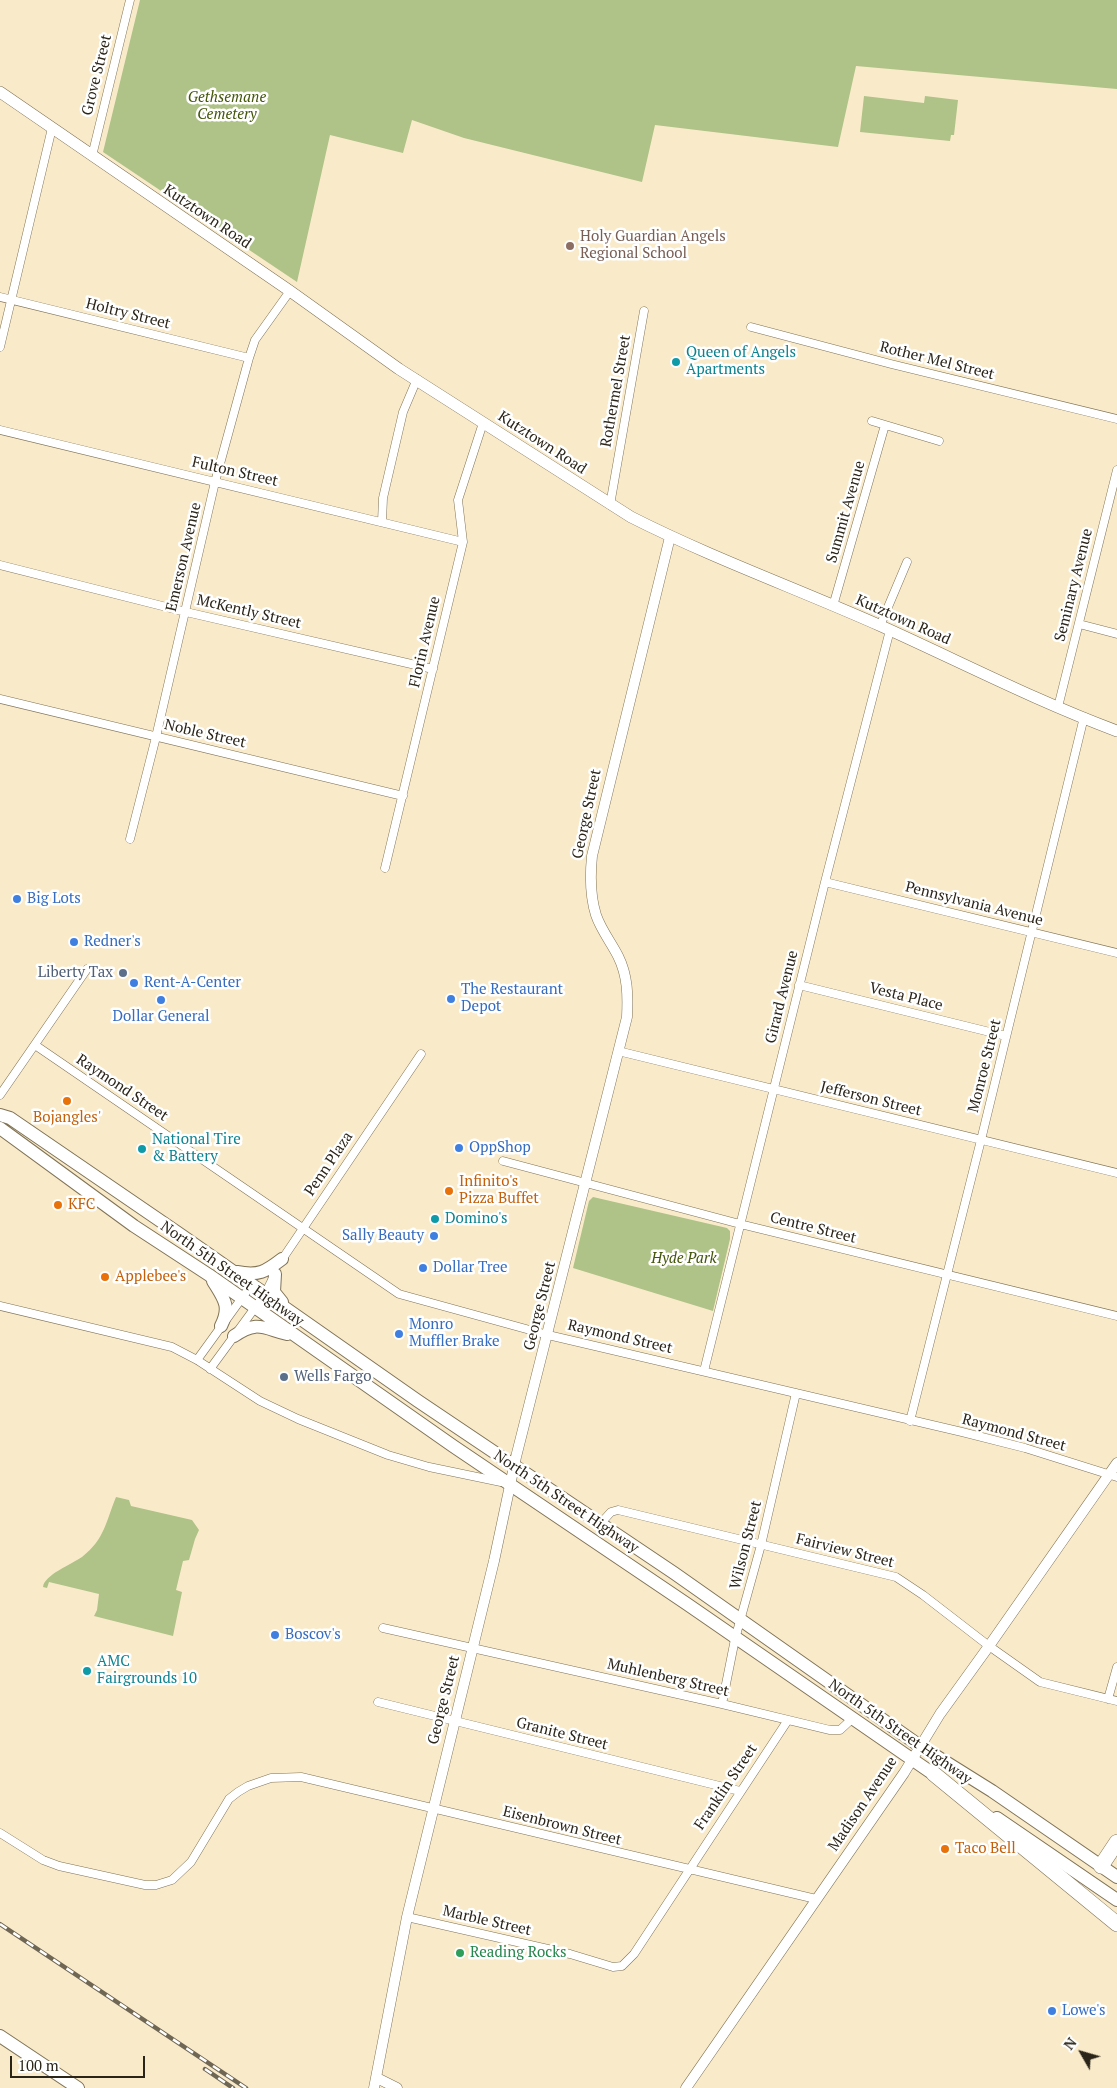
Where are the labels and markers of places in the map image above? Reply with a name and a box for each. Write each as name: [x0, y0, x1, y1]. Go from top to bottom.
place label: Holy Guardian Angels Regional School: [580, 228, 726, 263]
marker: Holy Guardian Angels Regional School: [564, 240, 576, 252]
place label: Queen of Angels Apartments: [686, 344, 796, 379]
marker: Queen of Angels Apartments: [670, 356, 682, 368]
place label: Big Lots: [27, 890, 81, 908]
marker: Big Lots: [11, 893, 23, 905]
place label: Redner's: [84, 933, 141, 951]
marker: Redner's: [68, 936, 80, 948]
place label: Liberty Tax: [38, 964, 113, 982]
marker: Liberty Tax: [117, 967, 129, 979]
place label: Rent-A-Center: [144, 974, 241, 992]
marker: Rent-A-Center: [128, 977, 140, 989]
place label: The Restaurant Depot: [461, 981, 563, 1016]
marker: The Restaurant Depot: [445, 993, 457, 1005]
marker: Dollar General: [155, 994, 167, 1006]
place label: Dollar General: [112, 1008, 210, 1026]
marker: Bojangles': [61, 1095, 73, 1107]
place label: Bojangles': [33, 1109, 101, 1127]
place label: National Tire & Battery: [152, 1131, 241, 1166]
place label: OppShop: [469, 1139, 531, 1157]
marker: OppShop: [453, 1142, 465, 1154]
marker: National Tire & Battery: [136, 1143, 148, 1155]
place label: Infinito's Pizza Buffet: [459, 1173, 539, 1208]
marker: Infinito's Pizza Buffet: [443, 1185, 455, 1197]
place label: KFC: [68, 1196, 96, 1214]
marker: KFC: [52, 1199, 64, 1211]
place label: Domino's: [445, 1210, 507, 1228]
marker: Domino's: [429, 1213, 441, 1225]
place label: Sally Beauty: [342, 1227, 424, 1245]
marker: Sally Beauty: [428, 1230, 440, 1242]
place label: Dollar Tree: [433, 1259, 508, 1277]
marker: Dollar Tree: [417, 1262, 429, 1274]
place label: Applebee's: [115, 1268, 186, 1286]
marker: Applebee's: [99, 1271, 111, 1283]
place label: Monro Muffler Brake: [409, 1316, 500, 1351]
marker: Monro Muffler Brake: [393, 1328, 405, 1340]
place label: Wells Fargo: [294, 1368, 371, 1386]
marker: Wells Fargo: [278, 1371, 290, 1383]
place label: Boscov's: [285, 1626, 341, 1644]
marker: Boscov's: [269, 1629, 281, 1641]
place label: AMC Fairgrounds 10: [97, 1653, 197, 1688]
marker: AMC Fairgrounds 10: [81, 1665, 93, 1677]
place label: Taco Bell: [955, 1840, 1016, 1858]
marker: Taco Bell: [939, 1843, 951, 1855]
place label: Reading Rocks: [470, 1944, 566, 1962]
marker: Reading Rocks: [454, 1947, 466, 1959]
place label: Lowe's: [1062, 2002, 1105, 2020]
marker: Lowe's: [1046, 2005, 1058, 2017]

